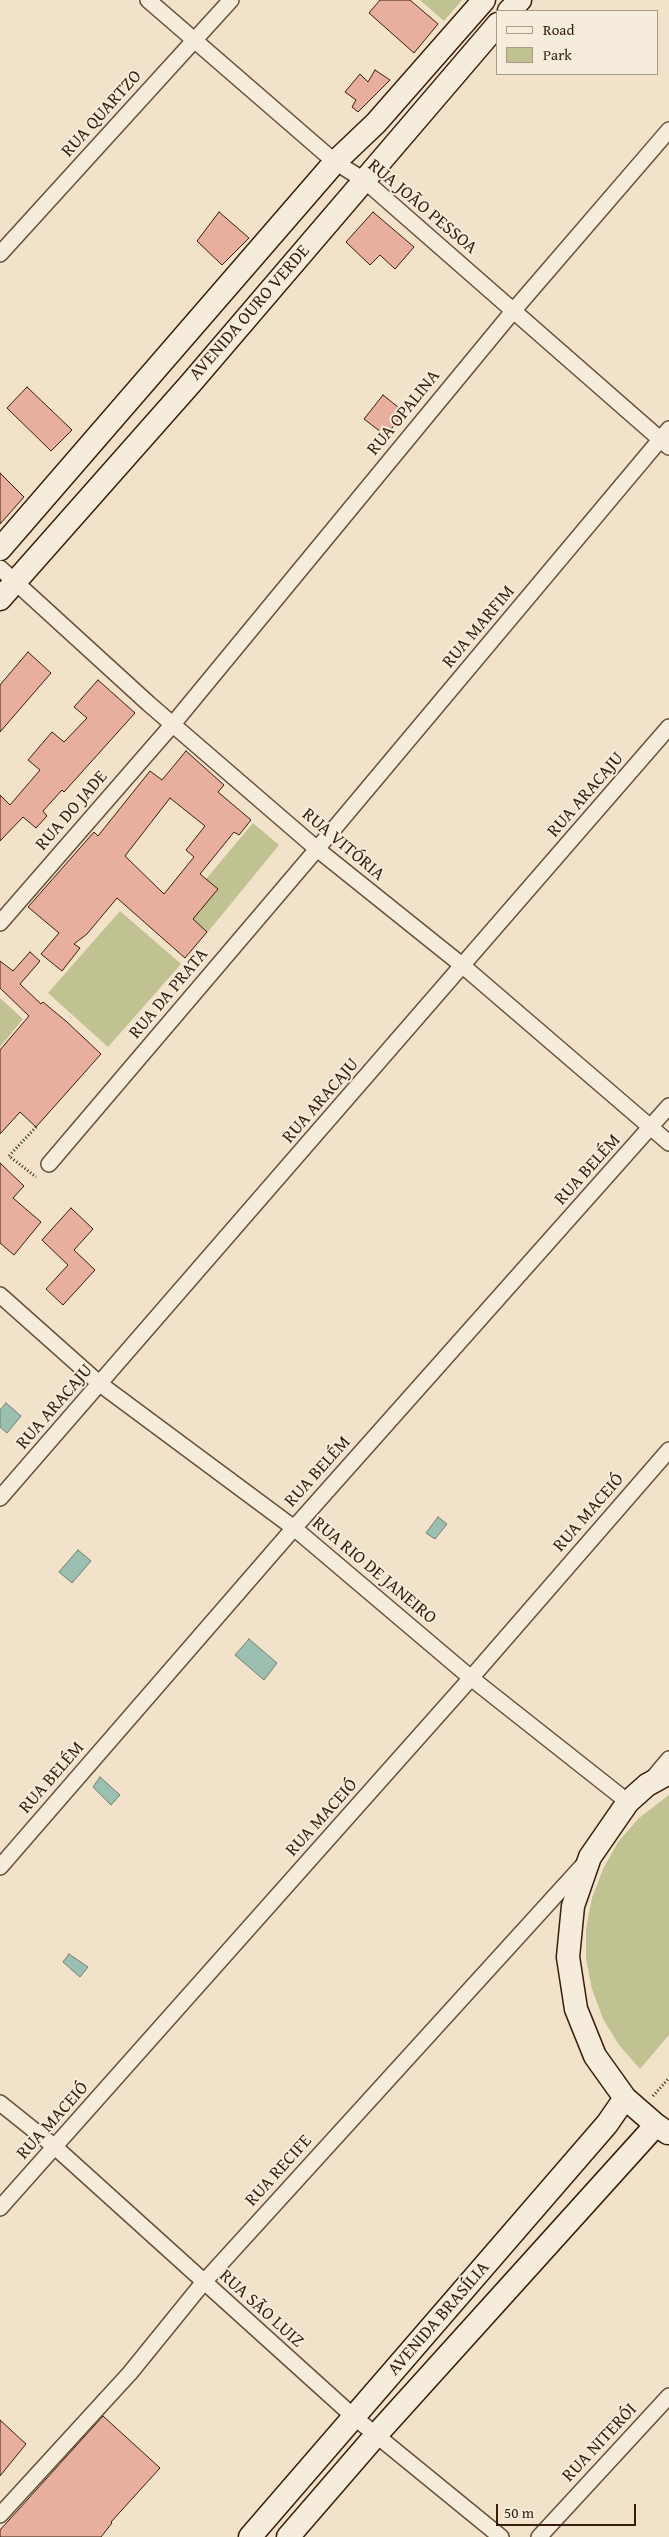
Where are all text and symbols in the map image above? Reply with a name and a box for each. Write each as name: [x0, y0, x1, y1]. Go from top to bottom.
legend: [497, 10, 659, 75]
text: Road: [543, 19, 574, 40]
text: Park: [543, 44, 572, 65]
street label: RUA QUARTZO: [57, 66, 147, 162]
street label: RUA JOÃO PESSOA: [363, 155, 481, 259]
street label: AVENIDA OURO VERDE: [185, 241, 315, 385]
street label: RUA OPALINA: [363, 366, 445, 460]
street label: RUA MARFIM: [438, 581, 520, 673]
street label: RUA ARACAJU: [543, 748, 629, 842]
street label: RUA DO JADE: [31, 767, 113, 855]
street label: RUA VITÓRIA: [297, 804, 389, 886]
street label: RUA DA PRATA: [125, 944, 213, 1044]
street label: RUA ARACAJU: [278, 1054, 364, 1148]
street label: RUA BELÉM: [550, 1130, 626, 1210]
street label: RUA ARACAJU: [12, 1360, 98, 1454]
street label: RUA BELÉM: [280, 1432, 356, 1512]
street label: RUA MACEIÓ: [549, 1469, 629, 1557]
street label: RUA RIO DE JANEIRO: [308, 1513, 440, 1629]
street label: RUA BELÉM: [15, 1738, 89, 1818]
street label: RUA MACEIÓ: [282, 1775, 362, 1861]
street label: RUA MACEIÓ: [13, 2078, 93, 2164]
street label: RUA RECIFE: [241, 2131, 317, 2211]
street label: AVENIDA BRASÍLIA: [384, 2258, 494, 2380]
street label: RUA SÃO LUIZ: [214, 2265, 308, 2353]
street label: RUA NITERÓI: [558, 2399, 642, 2487]
scale bar: [499, 2494, 639, 2526]
text: 50 m: [504, 2502, 534, 2523]

